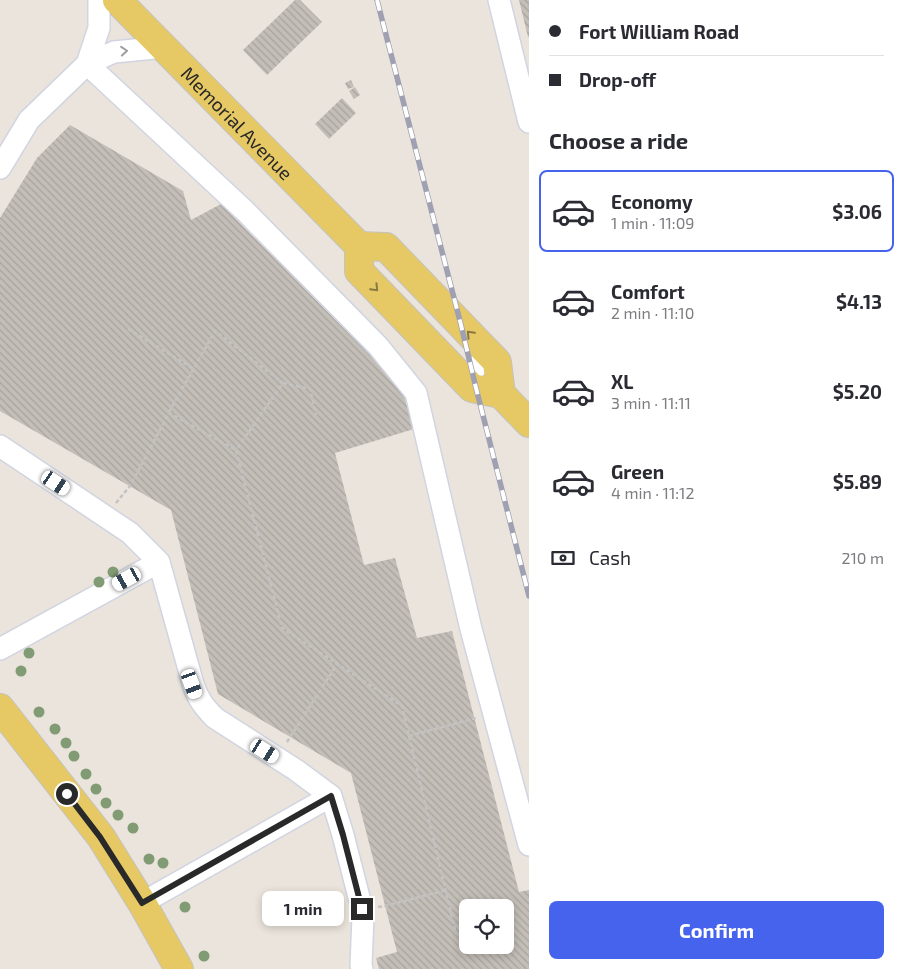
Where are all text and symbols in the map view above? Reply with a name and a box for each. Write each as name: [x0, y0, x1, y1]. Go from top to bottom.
text: Fort William Road: [579, 20, 739, 43]
one-way arrow: [121, 45, 129, 56]
street label: Memorial Avenue: [177, 61, 298, 184]
text: Drop-off: [579, 68, 656, 91]
text: Choose a ride: [549, 127, 688, 153]
icon: car: [551, 189, 596, 234]
text: Economy: [611, 190, 693, 213]
text: $3.06: [832, 200, 882, 223]
text: 1 min · 11:09: [611, 213, 694, 232]
icon: car: [551, 279, 596, 324]
text: Comfort: [611, 280, 685, 303]
one-way arrow: [369, 282, 378, 291]
text: $4.13: [836, 290, 882, 313]
text: 2 min · 11:10: [611, 303, 694, 322]
one-way arrow: [467, 331, 476, 340]
icon: car: [551, 369, 596, 414]
text: XL: [611, 370, 633, 393]
text: $5.20: [833, 380, 882, 403]
text: 3 min · 11:11: [611, 393, 691, 412]
icon: car: [551, 459, 596, 504]
text: Green: [611, 460, 664, 483]
car: [39, 468, 72, 498]
text: $5.89: [833, 470, 882, 493]
text: 4 min · 11:12: [611, 483, 694, 502]
icon: cash: [549, 544, 577, 572]
text: Cash: [589, 546, 631, 569]
text: 210 m: [841, 548, 884, 567]
car: [110, 565, 143, 593]
car: [179, 667, 204, 701]
car: [248, 737, 281, 765]
route start: [56, 783, 78, 805]
callout: 1 min: [262, 892, 344, 926]
route end: [351, 898, 373, 920]
text: 1 min: [284, 899, 322, 918]
map controls: [459, 899, 514, 954]
button: locate: [459, 899, 514, 954]
button: Confirm: [549, 901, 884, 959]

